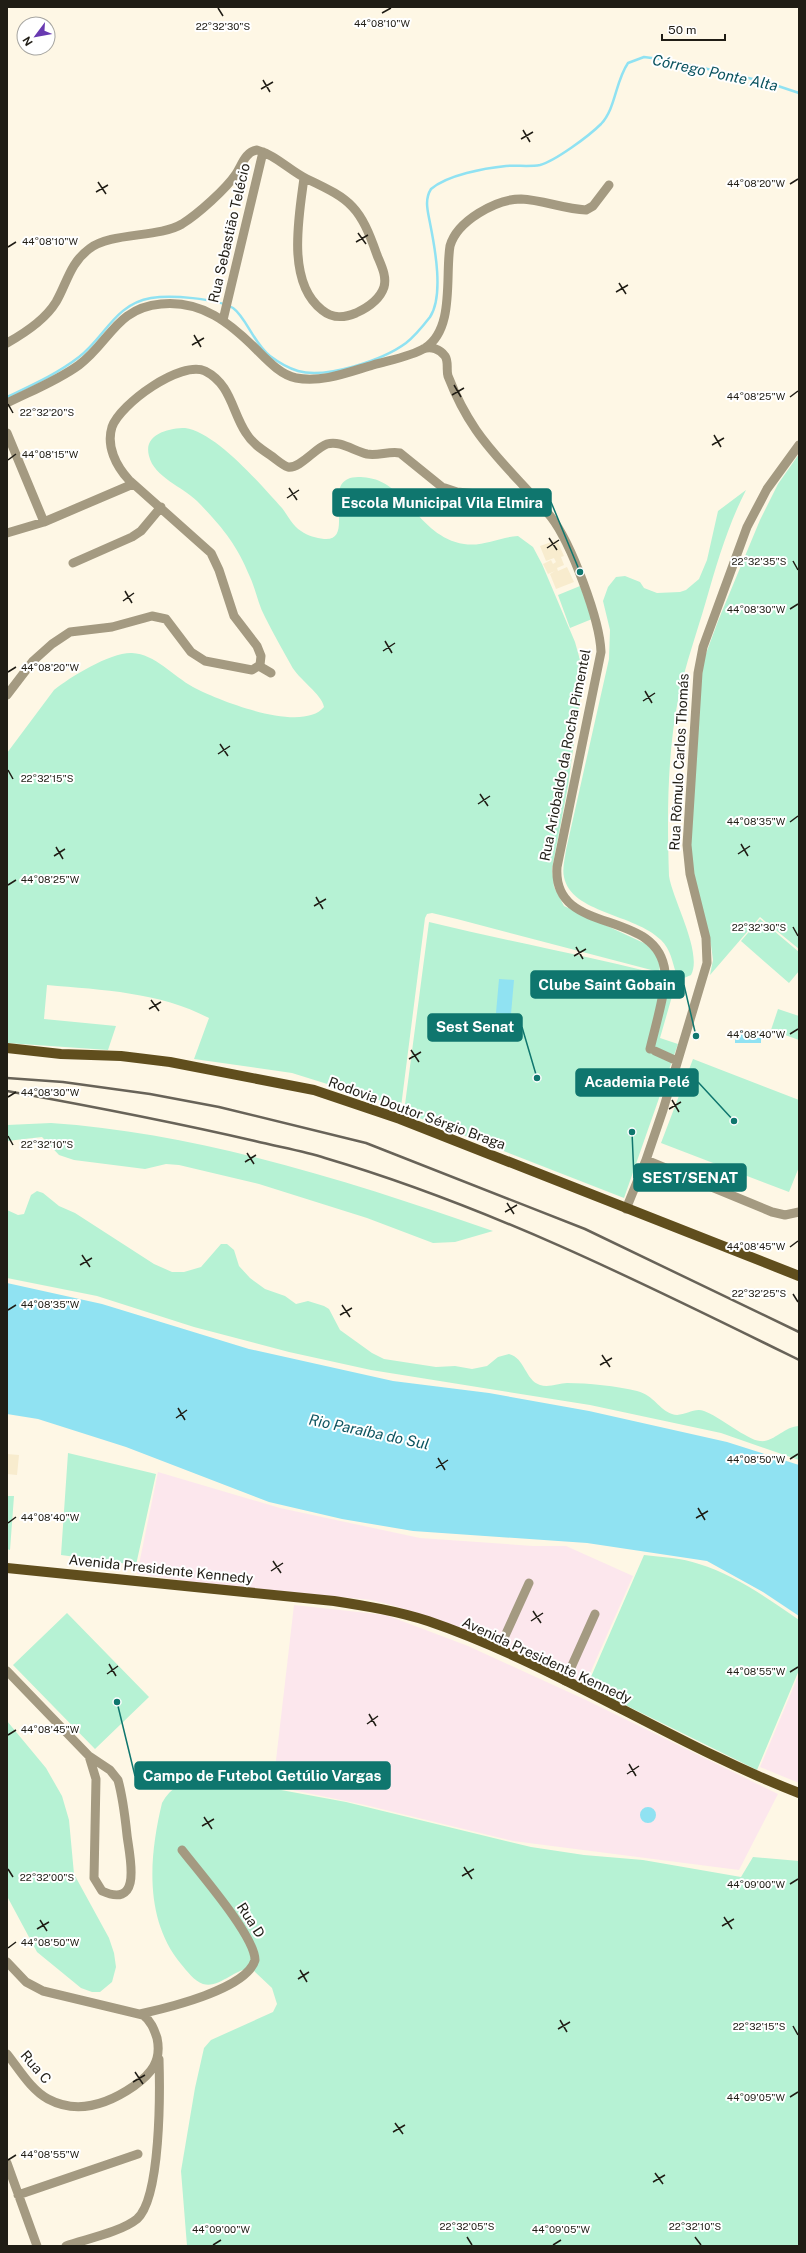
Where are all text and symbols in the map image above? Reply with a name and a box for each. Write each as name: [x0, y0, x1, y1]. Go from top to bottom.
north arrow: [16, 16, 56, 56]
scale bar: [662, 16, 725, 42]
text: 44°08'10"W: [354, 17, 411, 29]
text: 22°32'30"S: [196, 20, 251, 32]
text: 50 m: [668, 23, 696, 37]
text: N: [20, 34, 35, 48]
water label: Córrego Ponte Alta: [651, 51, 779, 94]
street label: Rua Sebastião Telécio: [205, 162, 253, 304]
text: 44°08'20"W: [727, 177, 785, 189]
text: 44°08'10"W: [22, 235, 79, 247]
text: 44°08'25"W: [727, 390, 786, 402]
text: 22°32'20"S: [20, 406, 74, 418]
text: 44°08'15"W: [22, 448, 79, 460]
callout: Escola Municipal Vila Elmira: [333, 489, 551, 516]
text: Escola Municipal Vila Elmira: [341, 494, 543, 511]
text: 22°32'35"S: [732, 555, 787, 567]
text: 44°08'30"W: [727, 603, 786, 615]
street label: Rua Ariobaldo da Rocha Pimentel: [537, 648, 593, 862]
text: 44°08'20"W: [21, 661, 79, 673]
street label: Rua Rômulo Carlos Thomás: [666, 673, 692, 851]
text: 22°32'15"S: [21, 772, 74, 784]
text: 44°08'35"W: [727, 815, 786, 827]
text: 44°08'25"W: [21, 873, 80, 885]
text: 22°32'30"S: [732, 921, 787, 933]
callout: Clube Saint Gobain: [531, 971, 684, 998]
text: Clube Saint Gobain: [538, 976, 676, 993]
callout: Sest Senat: [428, 1014, 522, 1041]
text: Sest Senat: [436, 1018, 514, 1035]
text: 44°08'40"W: [727, 1028, 786, 1040]
callout: Academia Pelé: [576, 1069, 698, 1096]
street label: Rodovia Doutor Sérgio Braga: [326, 1073, 508, 1153]
text: Academia Pelé: [584, 1073, 690, 1090]
text: 44°08'30"W: [21, 1086, 80, 1098]
text: 22°32'10"S: [21, 1138, 74, 1150]
callout: SEST/SENAT: [634, 1164, 746, 1191]
text: SEST/SENAT: [642, 1169, 738, 1186]
text: 44°08'45"W: [727, 1240, 786, 1252]
text: 22°32'25"S: [732, 1287, 787, 1299]
text: 44°08'35"W: [21, 1298, 80, 1310]
water label: Rio Paraíba do Sul: [307, 1410, 431, 1453]
text: 44°08'50"W: [727, 1453, 786, 1465]
text: 44°08'40"W: [21, 1511, 80, 1523]
street label: Avenida Presidente Kennedy: [68, 1551, 254, 1587]
street label: Avenida Presidente Kennedy: [460, 1614, 635, 1707]
text: 44°08'55"W: [727, 1665, 786, 1677]
text: 44°08'45"W: [21, 1723, 80, 1735]
callout: Campo de Futebol Getúlio Vargas: [135, 1762, 390, 1789]
text: Campo de Futebol Getúlio Vargas: [143, 1767, 381, 1784]
text: 22°32'00"S: [20, 1871, 75, 1883]
text: 44°09'00"W: [727, 1878, 785, 1890]
street label: Rua D: [234, 1900, 268, 1940]
text: 44°08'50"W: [21, 1936, 80, 1948]
text: 22°32'15"S: [733, 2020, 786, 2032]
street label: Rua C: [17, 2047, 55, 2087]
text: 44°09'05"W: [727, 2091, 786, 2103]
text: 44°08'55"W: [21, 2148, 80, 2160]
text: 22°32'05"S: [440, 2220, 495, 2232]
text: 22°32'10"S: [669, 2220, 722, 2232]
text: 44°09'00"W: [192, 2223, 250, 2235]
text: 44°09'05"W: [532, 2223, 591, 2235]

